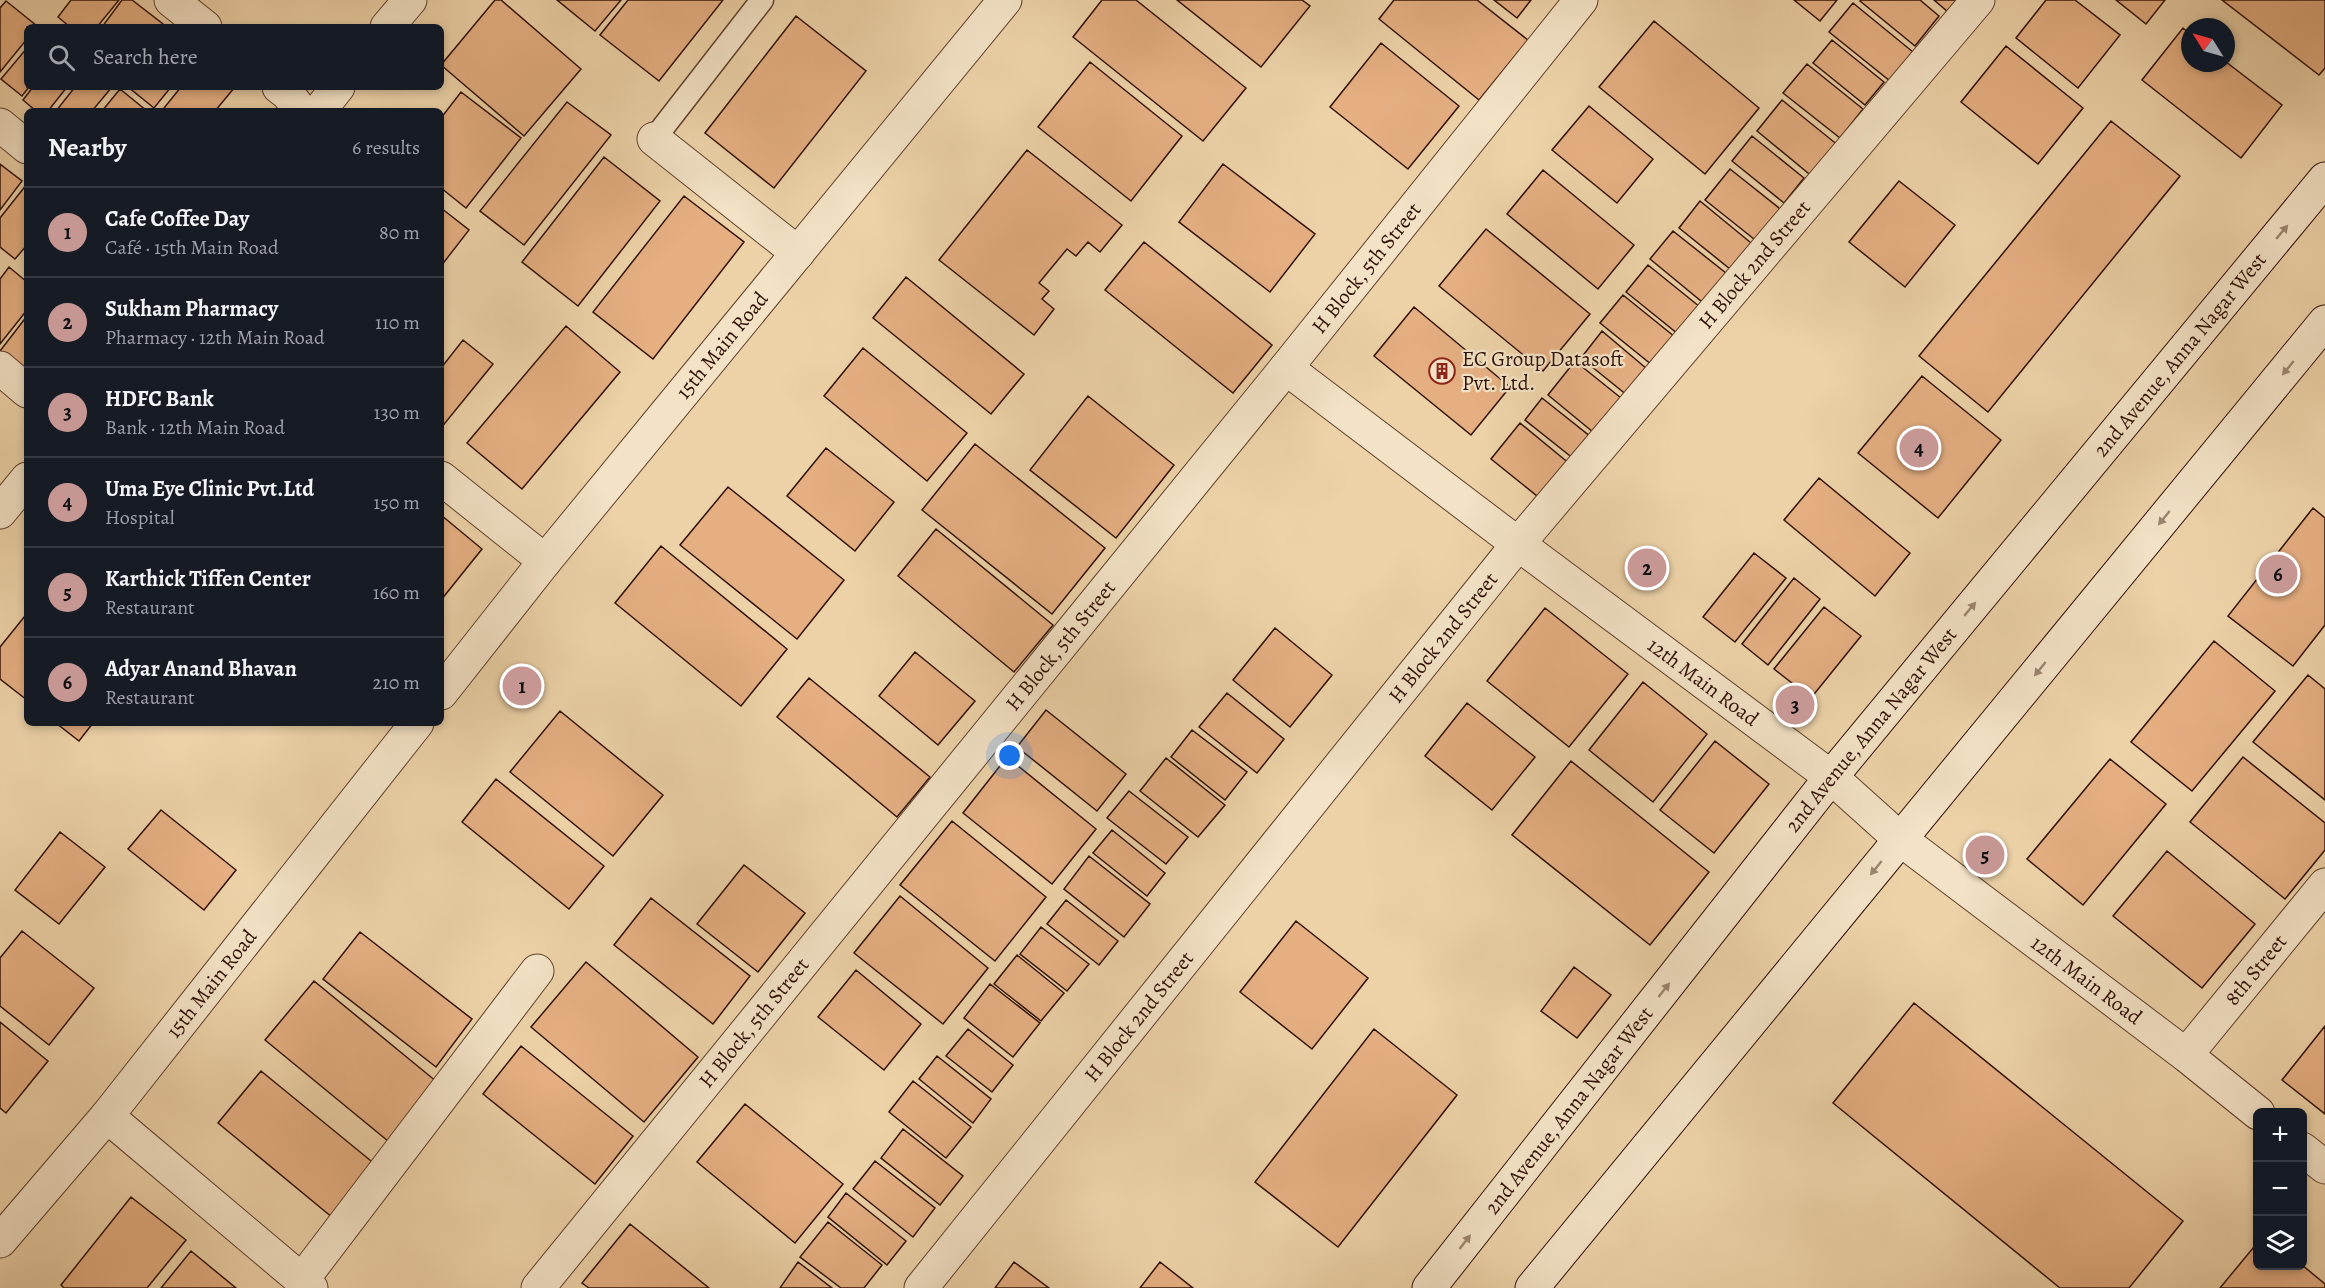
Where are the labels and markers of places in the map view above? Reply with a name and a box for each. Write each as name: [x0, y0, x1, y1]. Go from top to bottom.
place label: EC Group Datasoft Pvt. Ltd.: [1462, 345, 1624, 397]
building icon: EC Group Datasoft Pvt. Ltd.: [1427, 356, 1457, 386]
pin: 4: [1900, 426, 1938, 470]
pin: 2: [1628, 546, 1666, 590]
pin: 6: [2258, 552, 2298, 596]
pin: 1: [502, 664, 542, 708]
pin: 3: [1776, 682, 1814, 728]
pin: 5: [1966, 832, 2004, 878]

